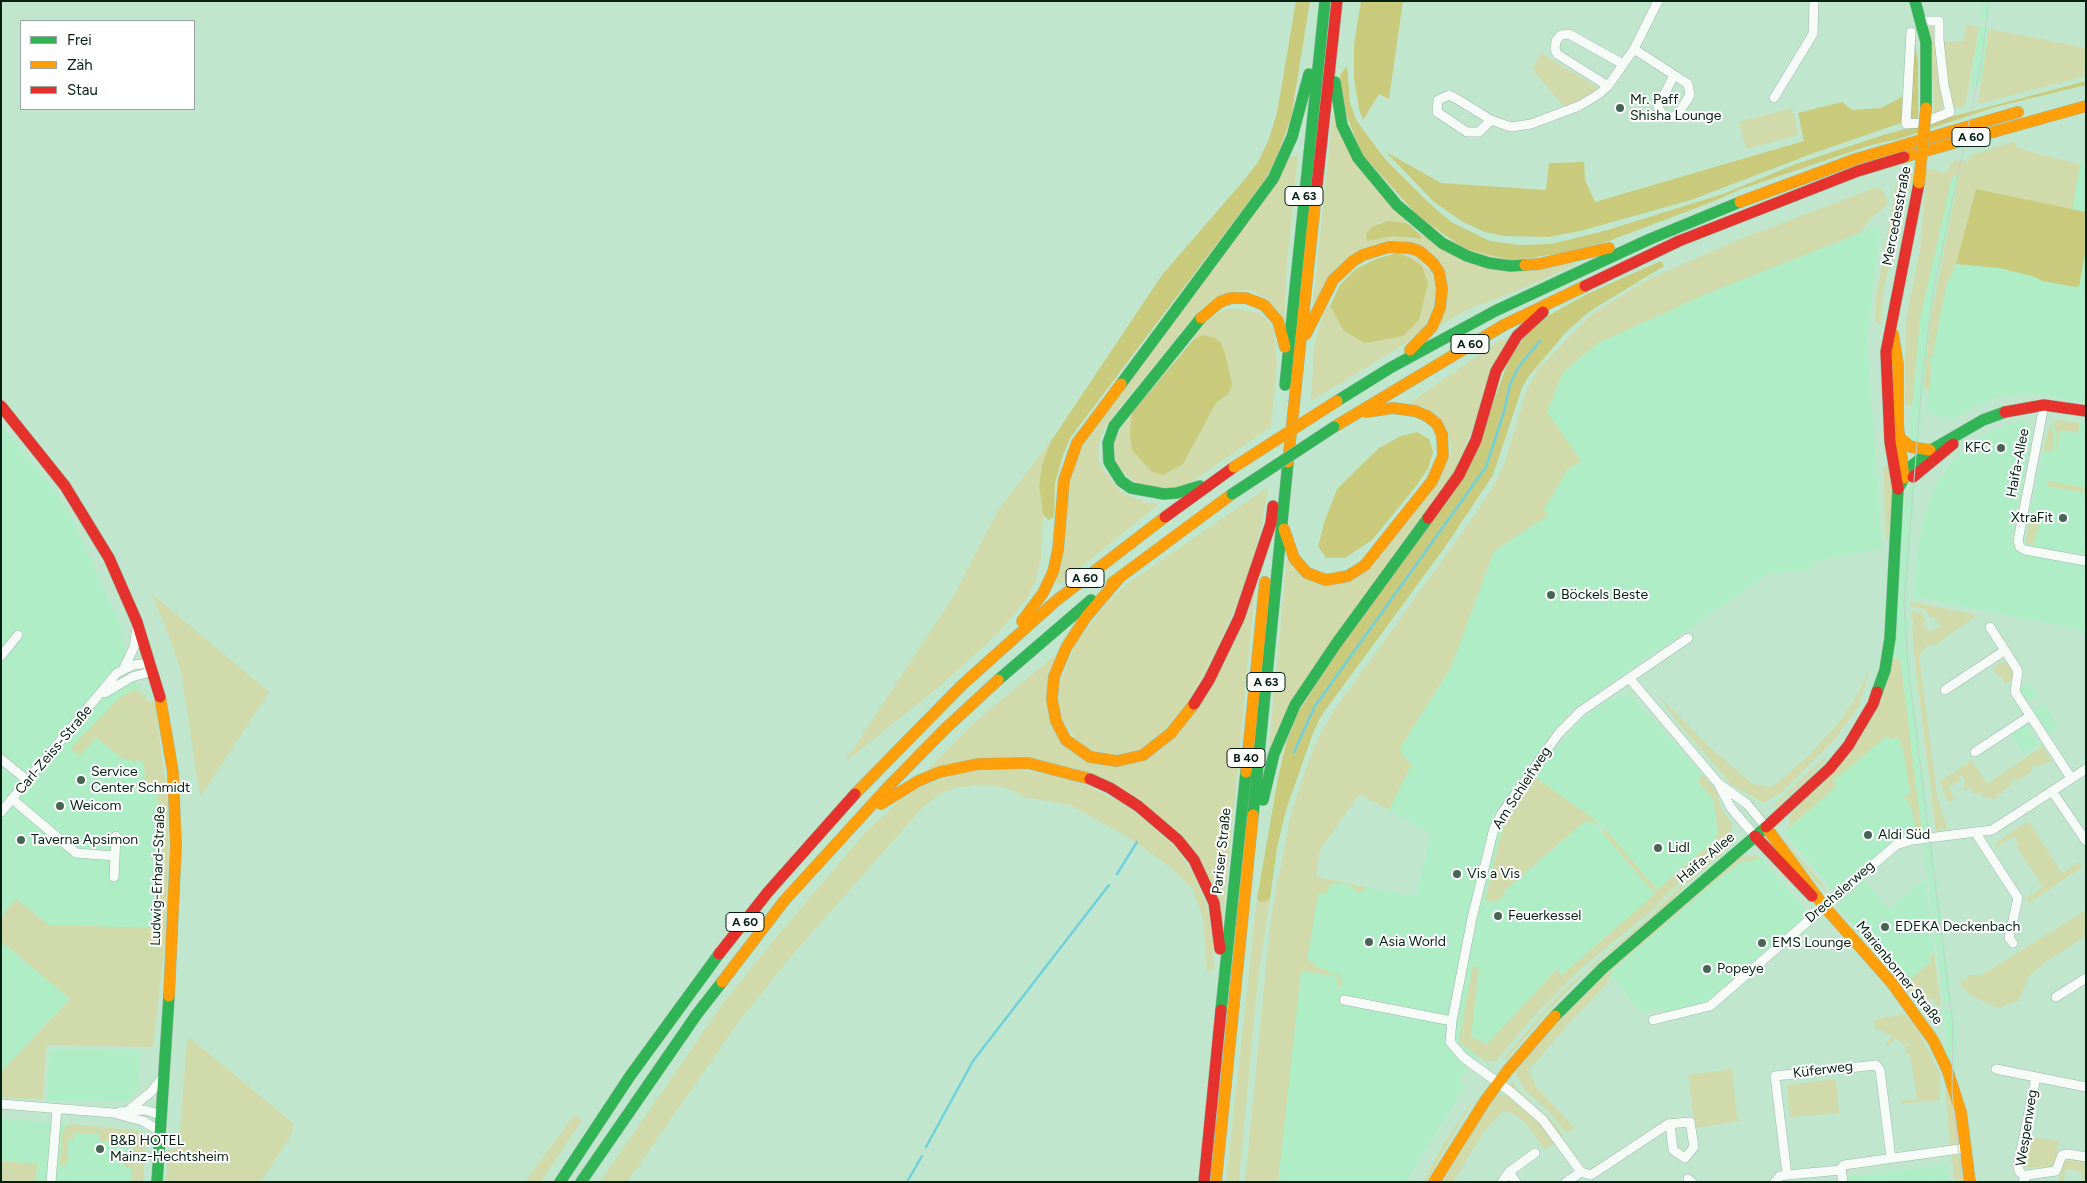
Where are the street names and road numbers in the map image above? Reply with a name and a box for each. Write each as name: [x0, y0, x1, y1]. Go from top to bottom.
road number: A 60: [1952, 128, 1990, 146]
street label: Mercedesstraße: [1879, 165, 1915, 267]
road number: A 63: [1285, 187, 1323, 206]
road number: A 60: [1451, 334, 1489, 354]
street label: Haifa-Allee: [2003, 427, 2033, 499]
road number: A 60: [1066, 568, 1104, 588]
road number: A 63: [1247, 672, 1285, 692]
street label: Carl-Zeiss-Straße: [12, 702, 96, 798]
street label: Am Schleifweg: [1489, 744, 1555, 832]
road number: B 40: [1227, 748, 1265, 768]
street label: Ludwig-Erhard-Straße: [147, 806, 169, 946]
street label: Pariser Straße: [1209, 807, 1235, 895]
street label: Haifa-Allee: [1674, 829, 1738, 887]
street label: Drechslerweg: [1802, 857, 1878, 927]
road number: A 60: [726, 912, 764, 932]
street label: Marienborner Straße: [1852, 918, 1946, 1028]
street label: Küferweg: [1792, 1058, 1854, 1082]
street label: Wespenweg: [2013, 1088, 2041, 1168]

